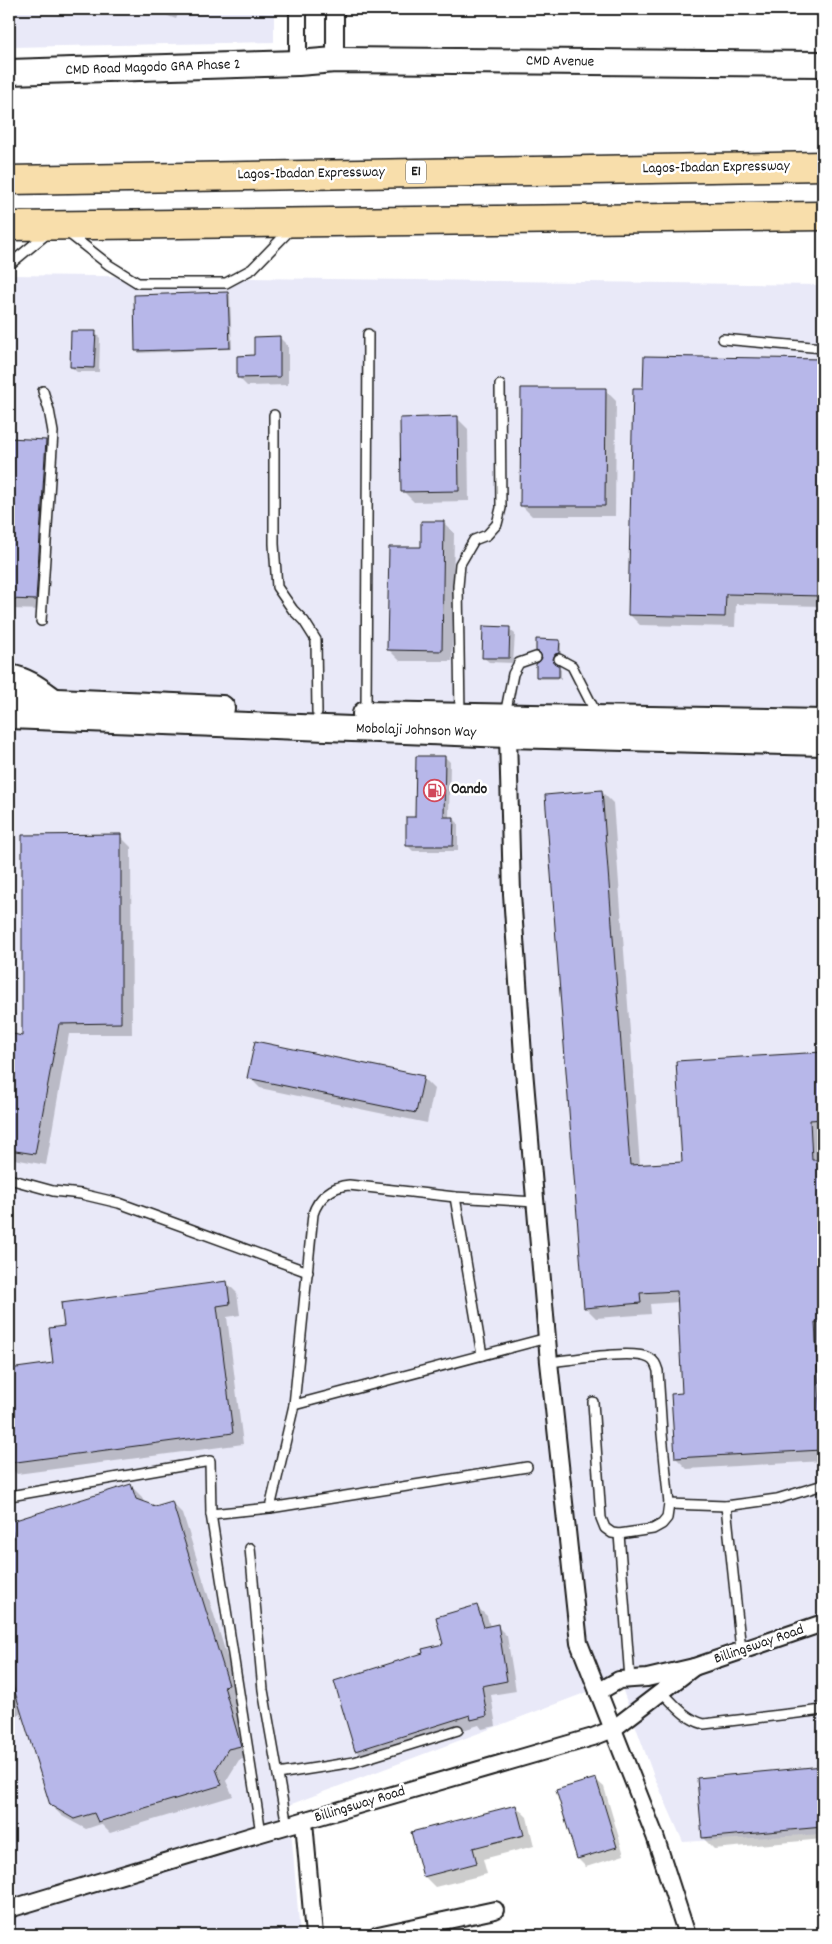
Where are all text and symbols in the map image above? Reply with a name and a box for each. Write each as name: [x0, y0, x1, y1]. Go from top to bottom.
street label: CMD Avenue: [526, 50, 595, 74]
street label: CMD Road Magodo GRA Phase 2: [65, 54, 241, 82]
street label: Lagos-Ibadan Expressway: [642, 156, 791, 180]
road number: E1: [406, 160, 426, 183]
street label: Lagos-Ibadan Expressway: [237, 162, 386, 186]
street label: Mobolaji Johnson Way: [355, 718, 477, 744]
fuel station icon: Oando: [423, 778, 447, 802]
place label: Oando: [451, 779, 488, 801]
street label: Billingsway Road: [711, 1619, 807, 1671]
street label: Billingsway Road: [312, 1781, 408, 1829]

